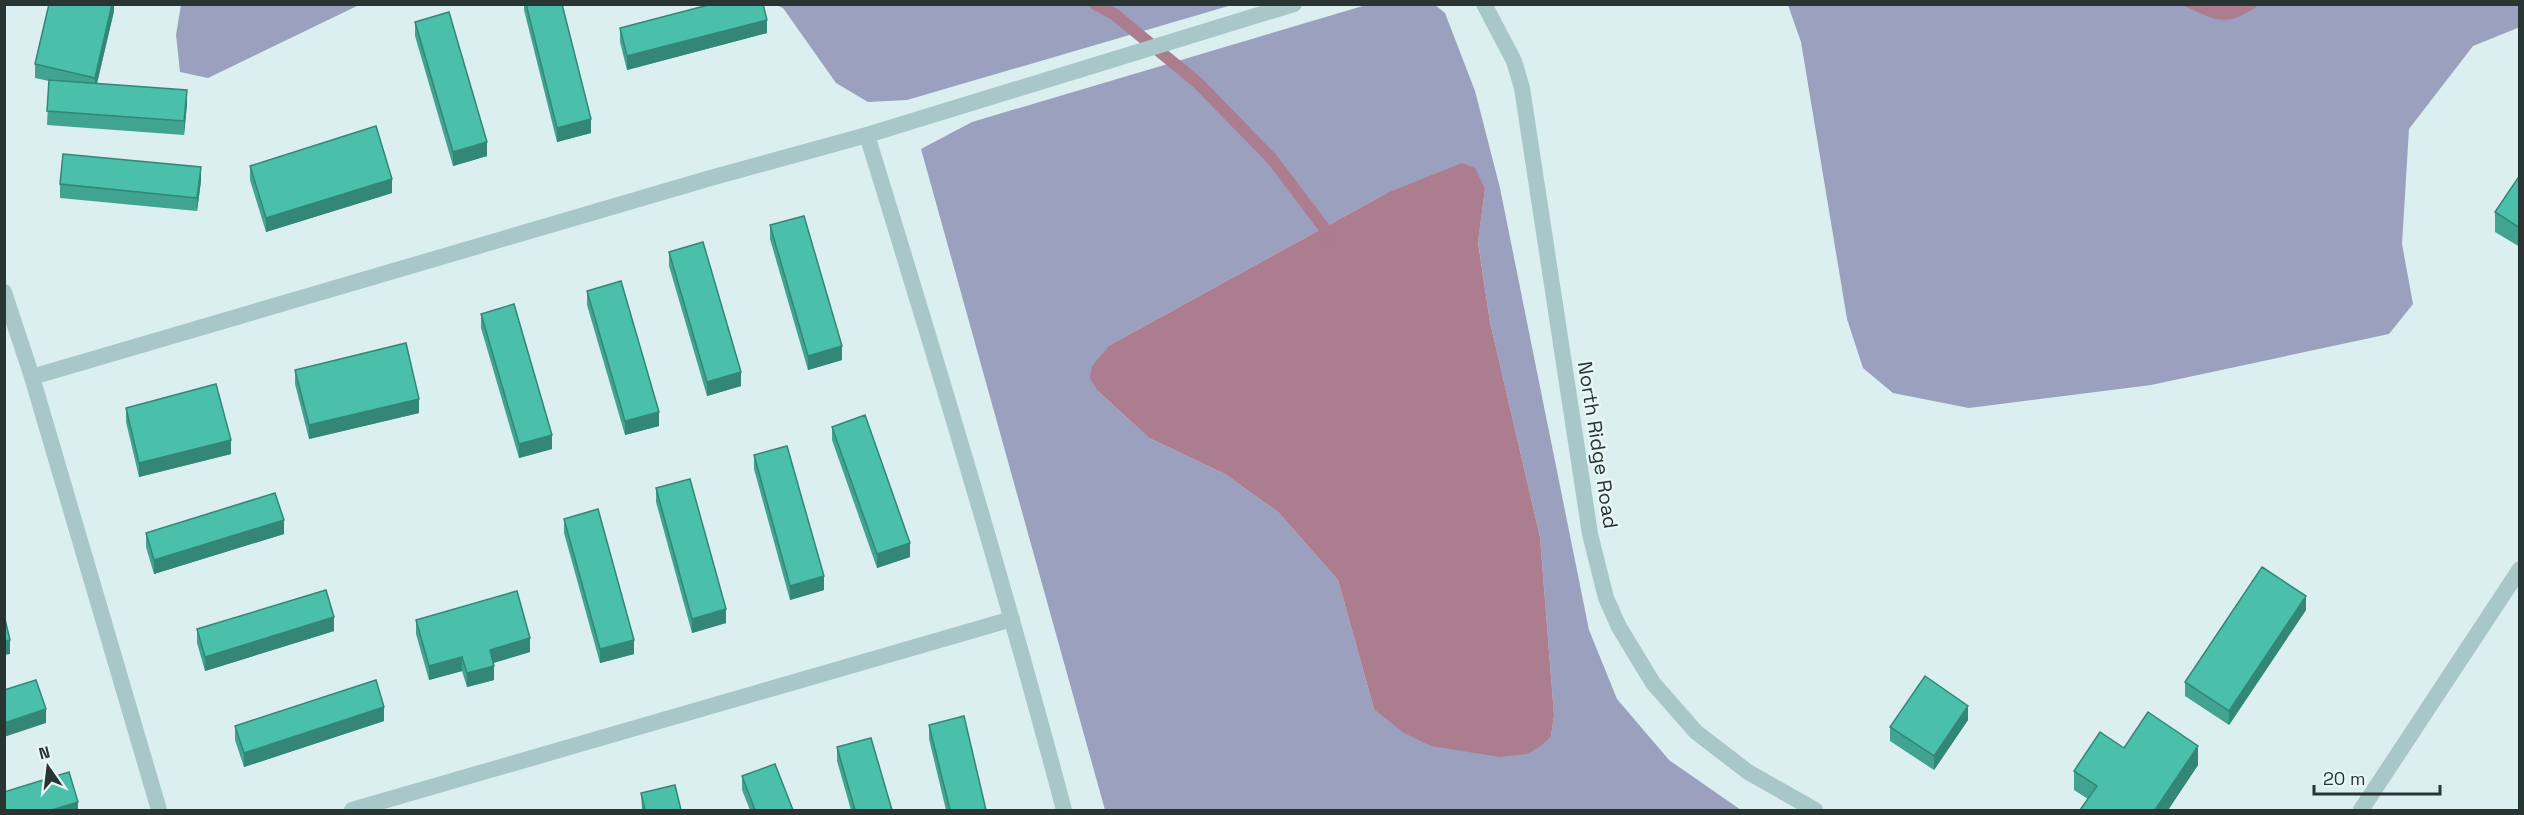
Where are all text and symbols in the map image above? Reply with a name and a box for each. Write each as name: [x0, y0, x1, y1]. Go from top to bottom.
street label: North Ridge Road: [1572, 359, 1624, 531]
north arrow: [18, 737, 78, 797]
text: N: [37, 741, 52, 764]
scale bar: [2314, 758, 2440, 796]
text: 20 m: [2323, 767, 2366, 790]

